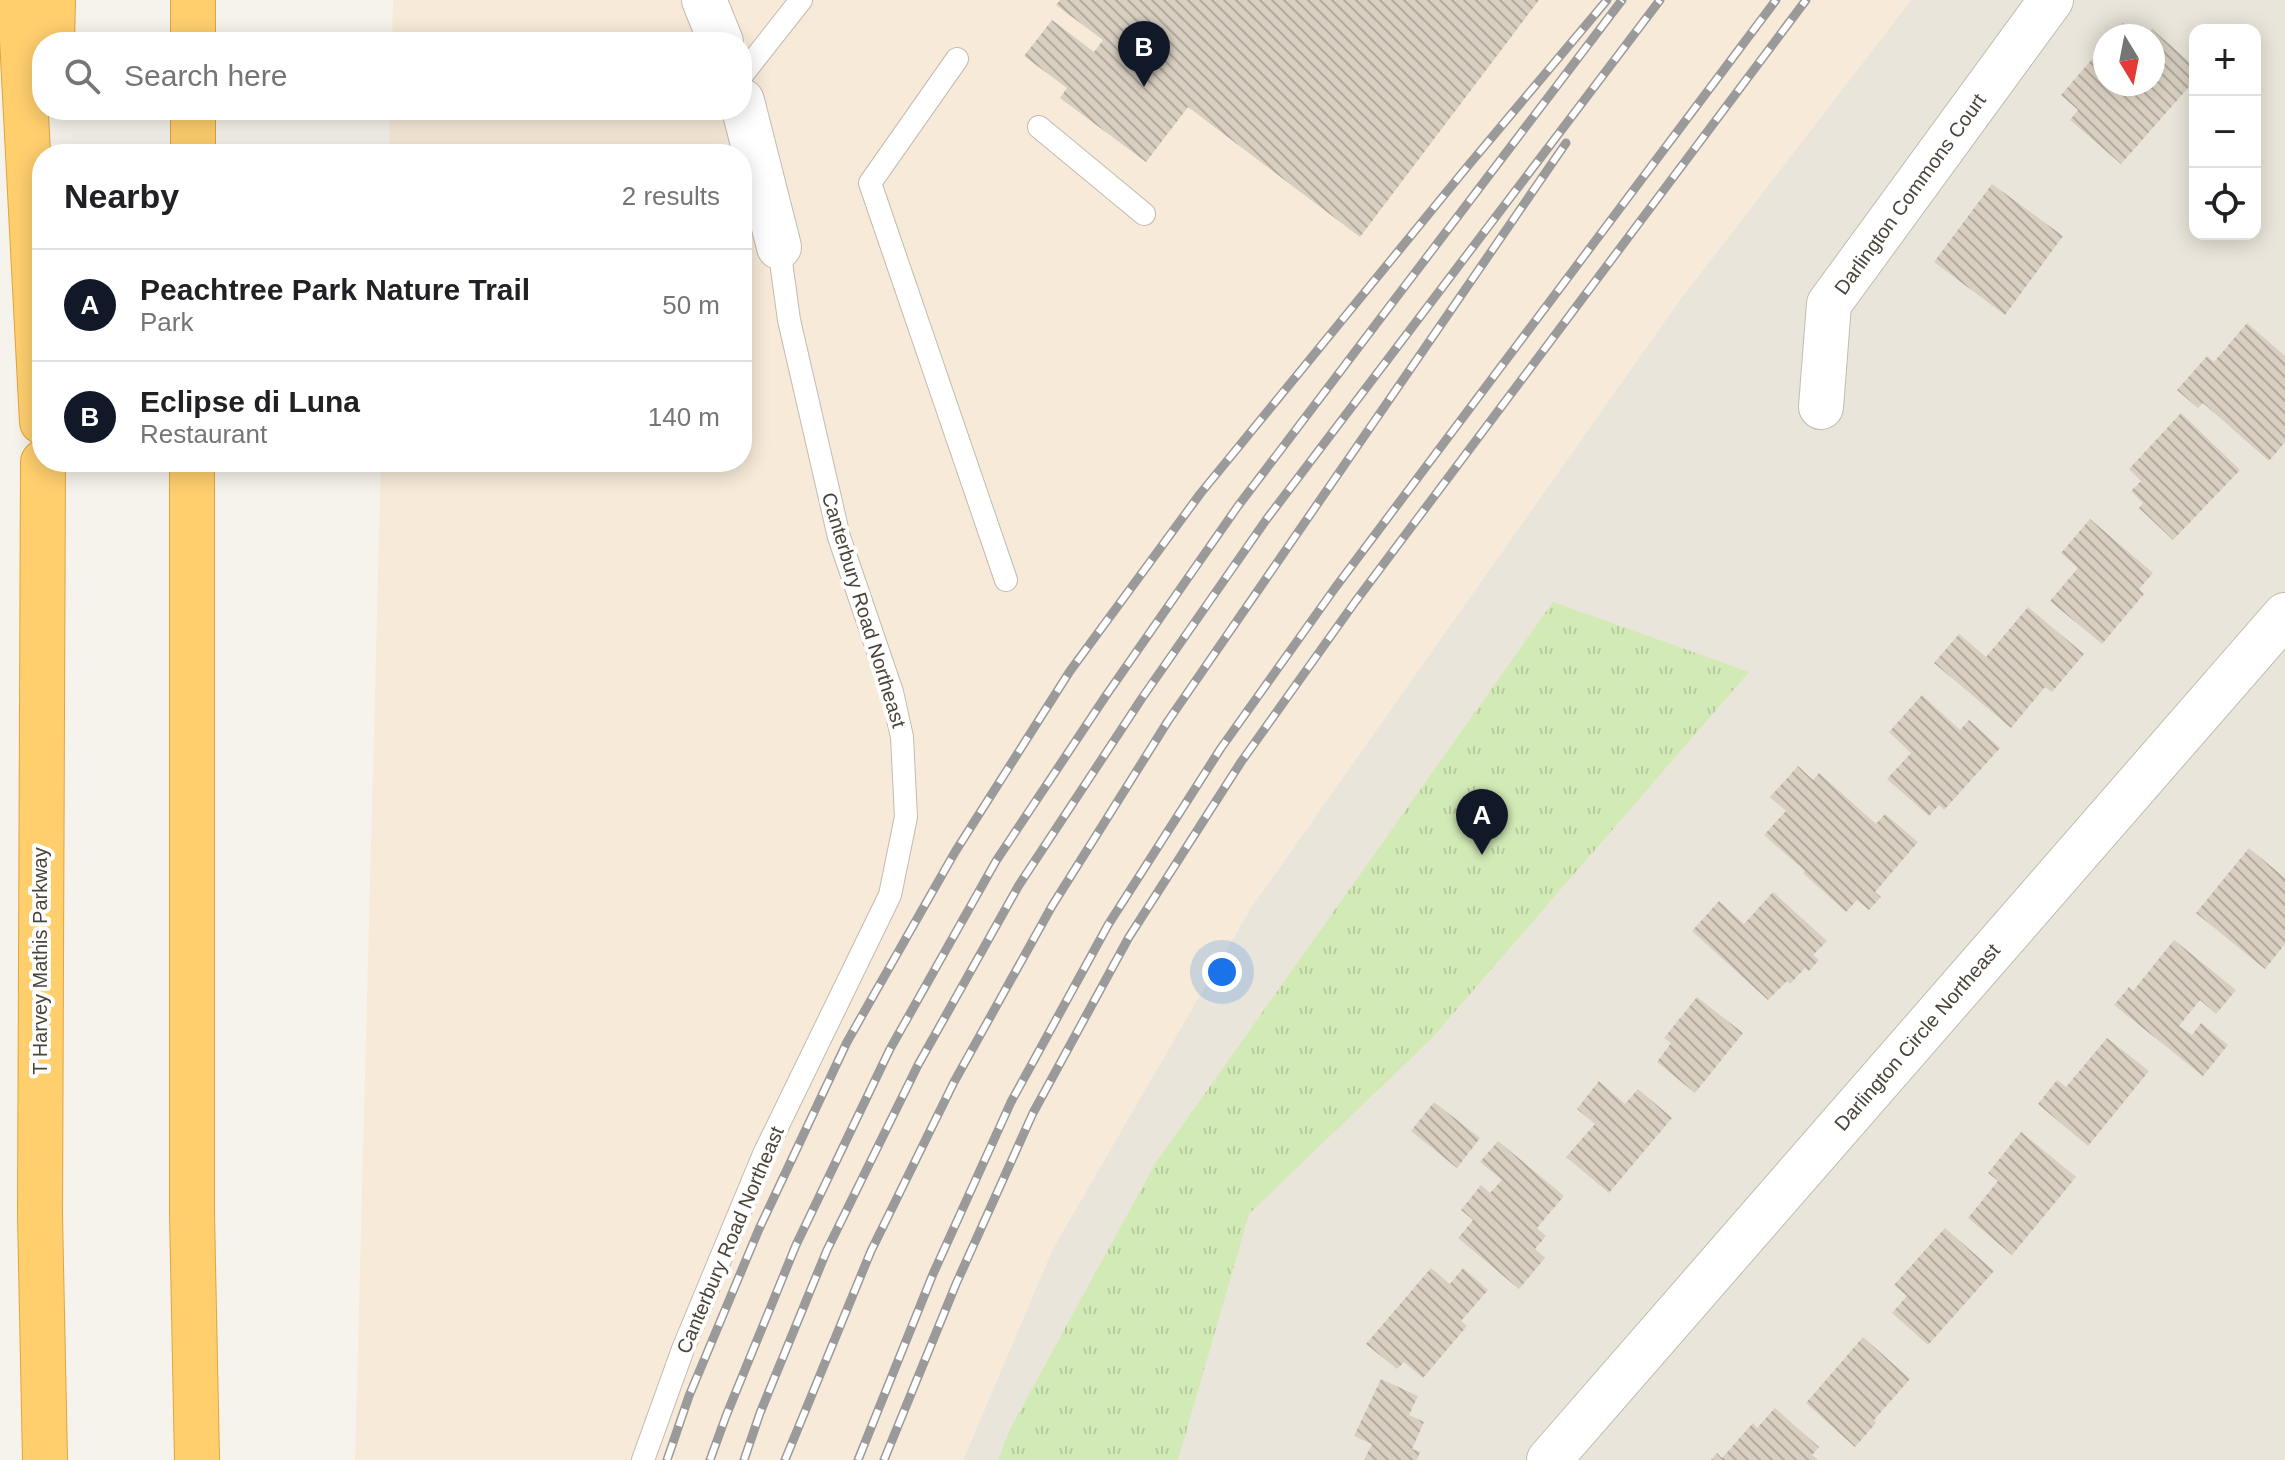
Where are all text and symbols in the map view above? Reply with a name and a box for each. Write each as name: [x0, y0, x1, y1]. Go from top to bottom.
pin: B: [1118, 21, 1170, 87]
north arrow: [2093, 24, 2165, 96]
map controls: [2189, 24, 2261, 240]
button: +: [2189, 24, 2261, 96]
search box: [32, 32, 752, 120]
icon: search: [60, 54, 104, 98]
text: Search here: [124, 59, 287, 92]
street label: Darlington Commons Court: [1830, 89, 1990, 298]
button: −: [2189, 96, 2261, 168]
button: locate: [2189, 168, 2261, 240]
text: Nearby: [64, 177, 179, 215]
text: 2 results: [622, 181, 720, 211]
text: Peachtree Park Nature Trail: [140, 273, 530, 306]
text: A: [81, 290, 99, 320]
text: 50 m: [662, 290, 720, 320]
text: Park: [140, 307, 193, 337]
text: Eclipse di Luna: [140, 385, 360, 418]
text: B: [81, 402, 99, 432]
text: 140 m: [648, 402, 720, 432]
text: Restaurant: [140, 419, 267, 449]
street label: Canterbury Road Northeast: [818, 490, 910, 731]
pin: A: [1456, 789, 1508, 855]
street label: T Harvey Mathis Parkway: [29, 847, 51, 1075]
street label: Darlington Circle Northeast: [1830, 939, 2004, 1135]
your location: [1202, 952, 1242, 992]
street label: Canterbury Road Northeast: [672, 1123, 788, 1357]

